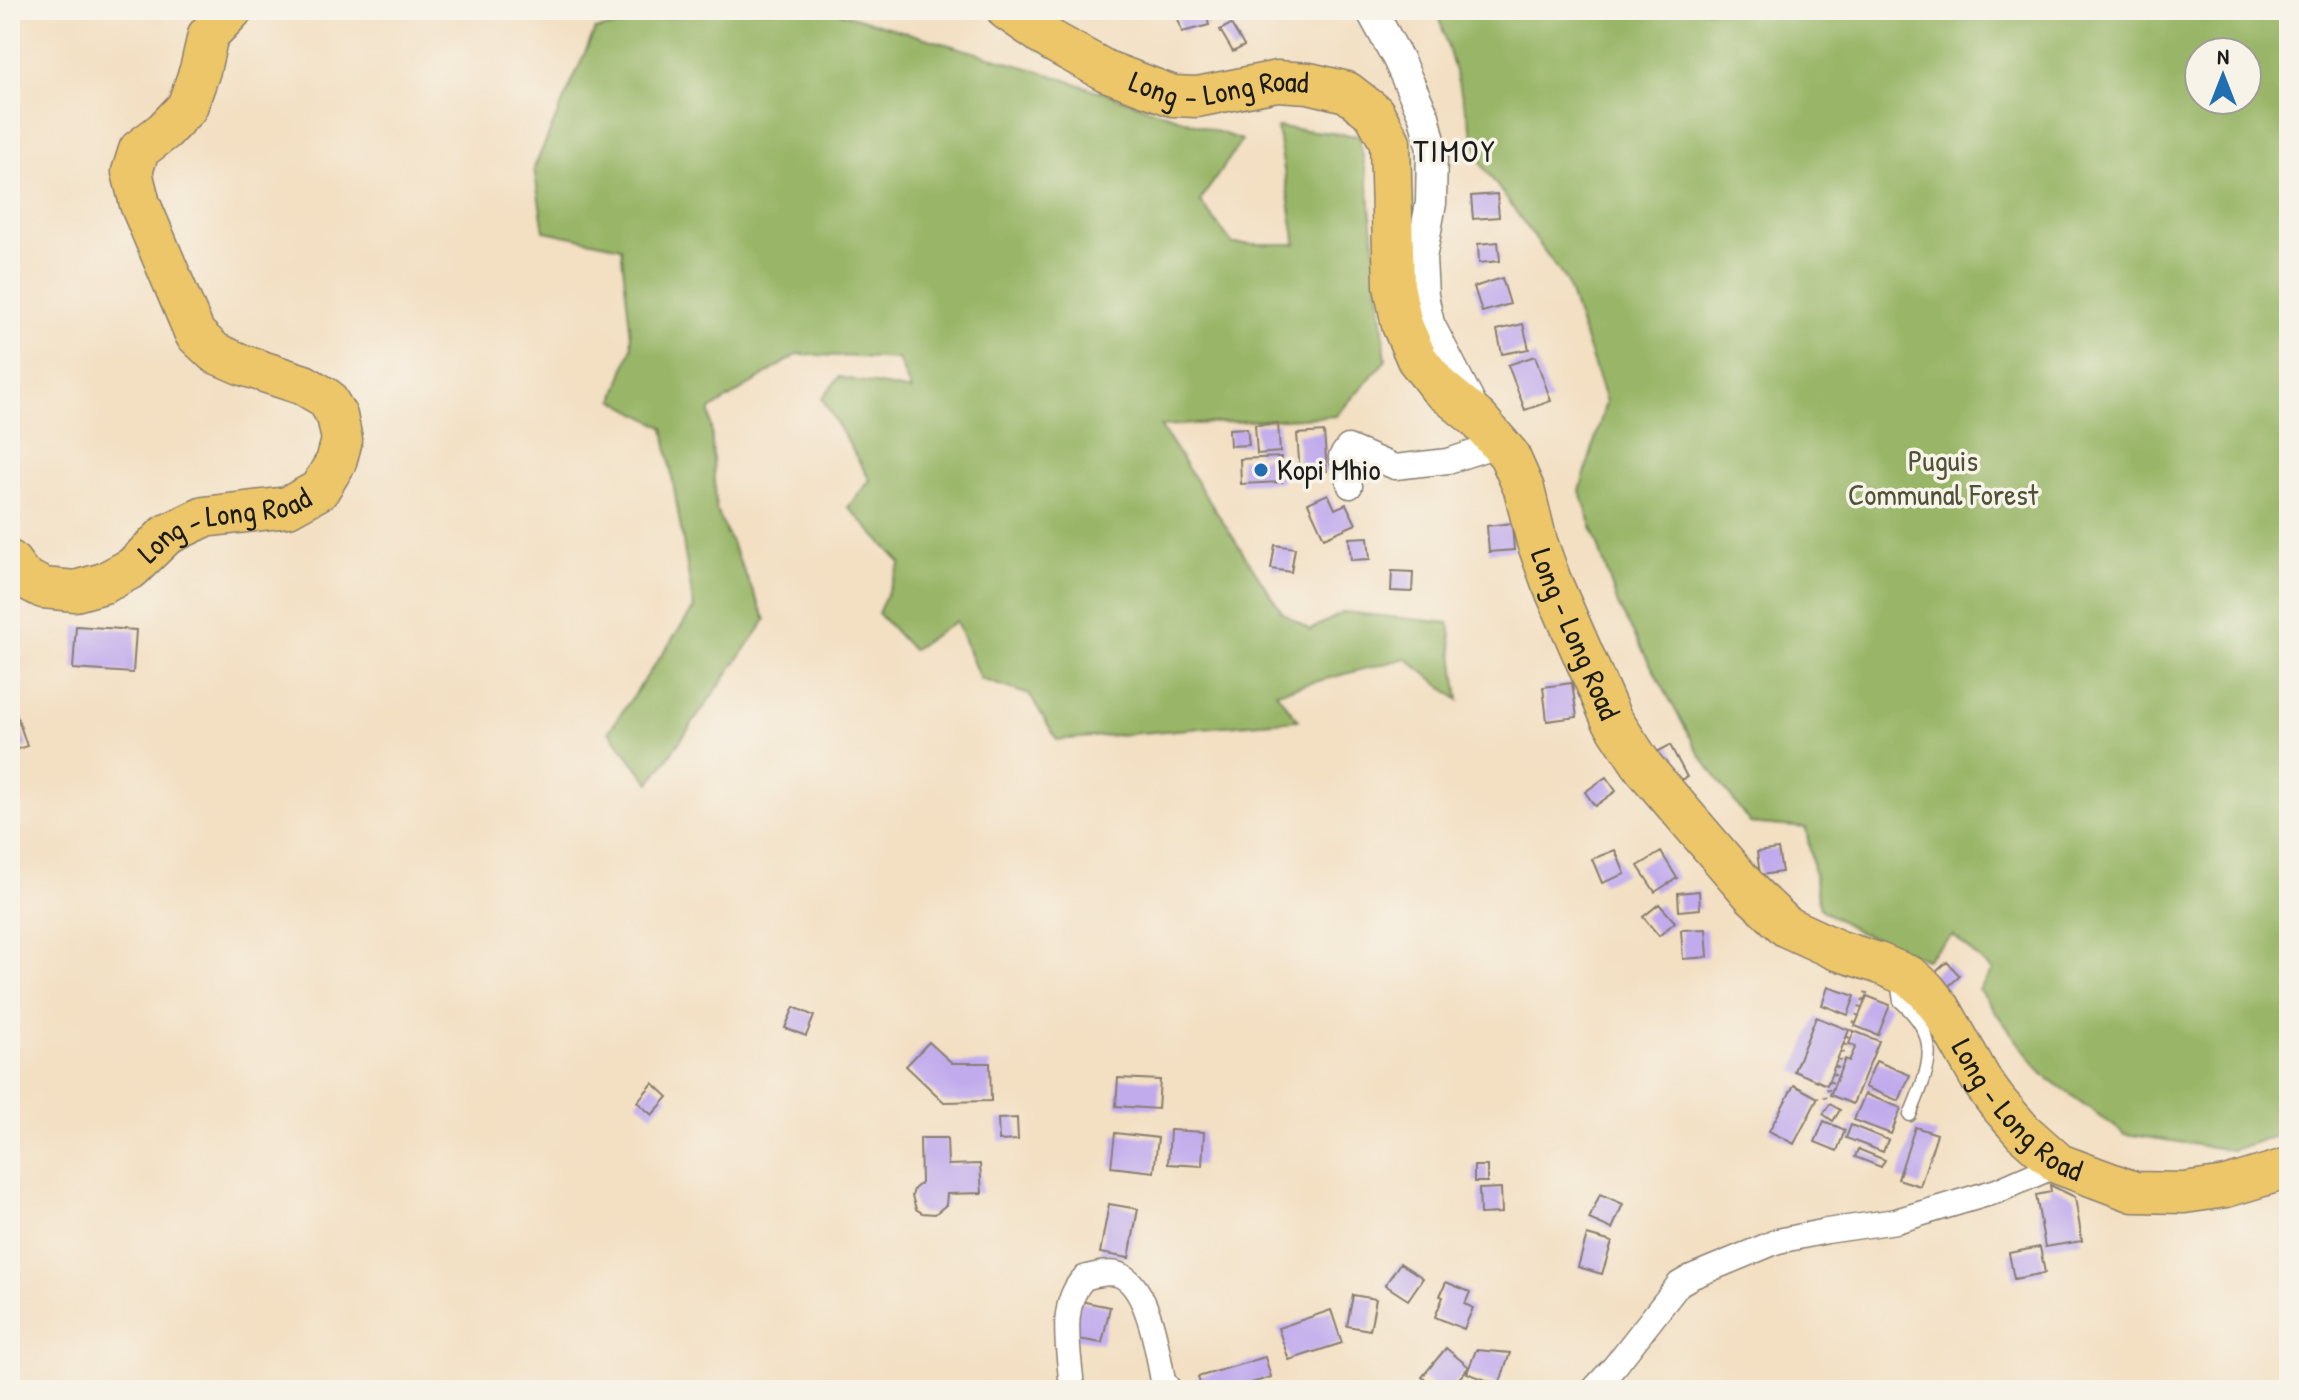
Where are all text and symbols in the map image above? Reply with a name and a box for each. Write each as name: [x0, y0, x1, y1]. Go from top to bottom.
north arrow: [2183, 36, 2263, 116]
text: N: [2217, 41, 2229, 71]
street label: Long - Long Road: [1124, 60, 1310, 116]
district label: TIMOY: [1413, 129, 1497, 172]
park label: Puguis Communal Forest: [1848, 440, 2039, 514]
place label: Kopi Mhio: [1277, 449, 1381, 489]
marker: Kopi Mhio: [1252, 461, 1270, 479]
street label: Long - Long Road: [128, 477, 318, 571]
street label: Long - Long Road: [1522, 543, 1630, 726]
street label: Long - Long Road: [1943, 1031, 2089, 1190]

